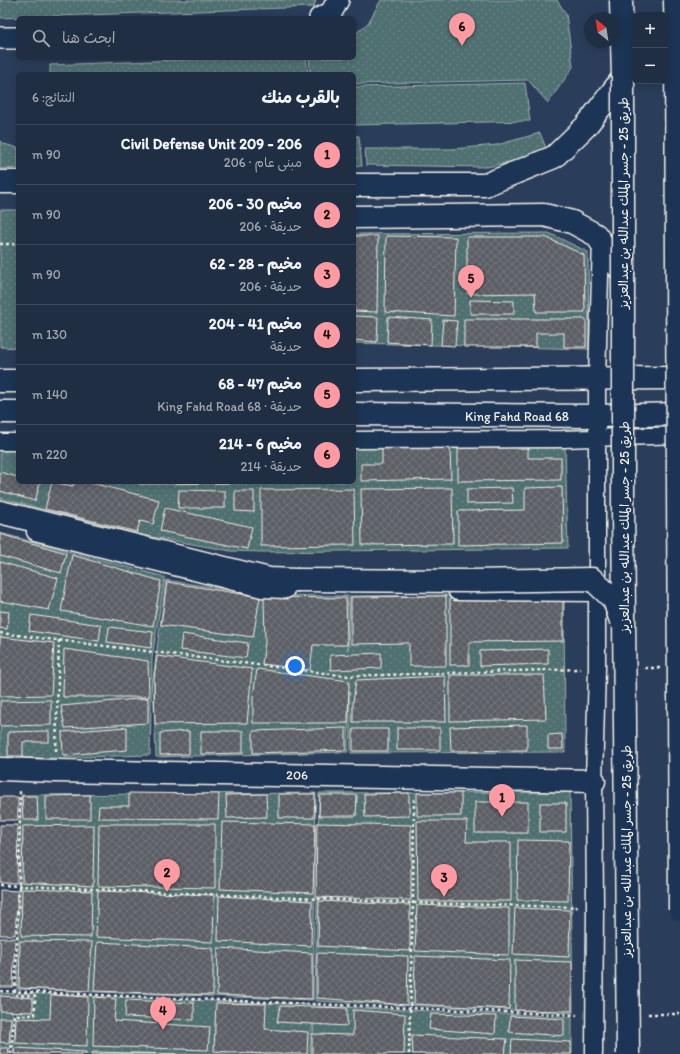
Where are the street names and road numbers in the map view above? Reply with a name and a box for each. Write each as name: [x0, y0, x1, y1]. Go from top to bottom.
street label: طريق 25 - جسر الملك عبدالله بن عبدالعزيز: [616, 97, 632, 310]
street label: King Fahd Road 68: [465, 409, 569, 424]
street label: طريق 25 - جسر الملك عبدالله بن عبدالعزيز: [617, 421, 633, 634]
street label: طريق 25 - جسر الملك عبدالله بن عبدالعزيز: [619, 745, 635, 958]
street label: 206: [286, 767, 308, 783]

